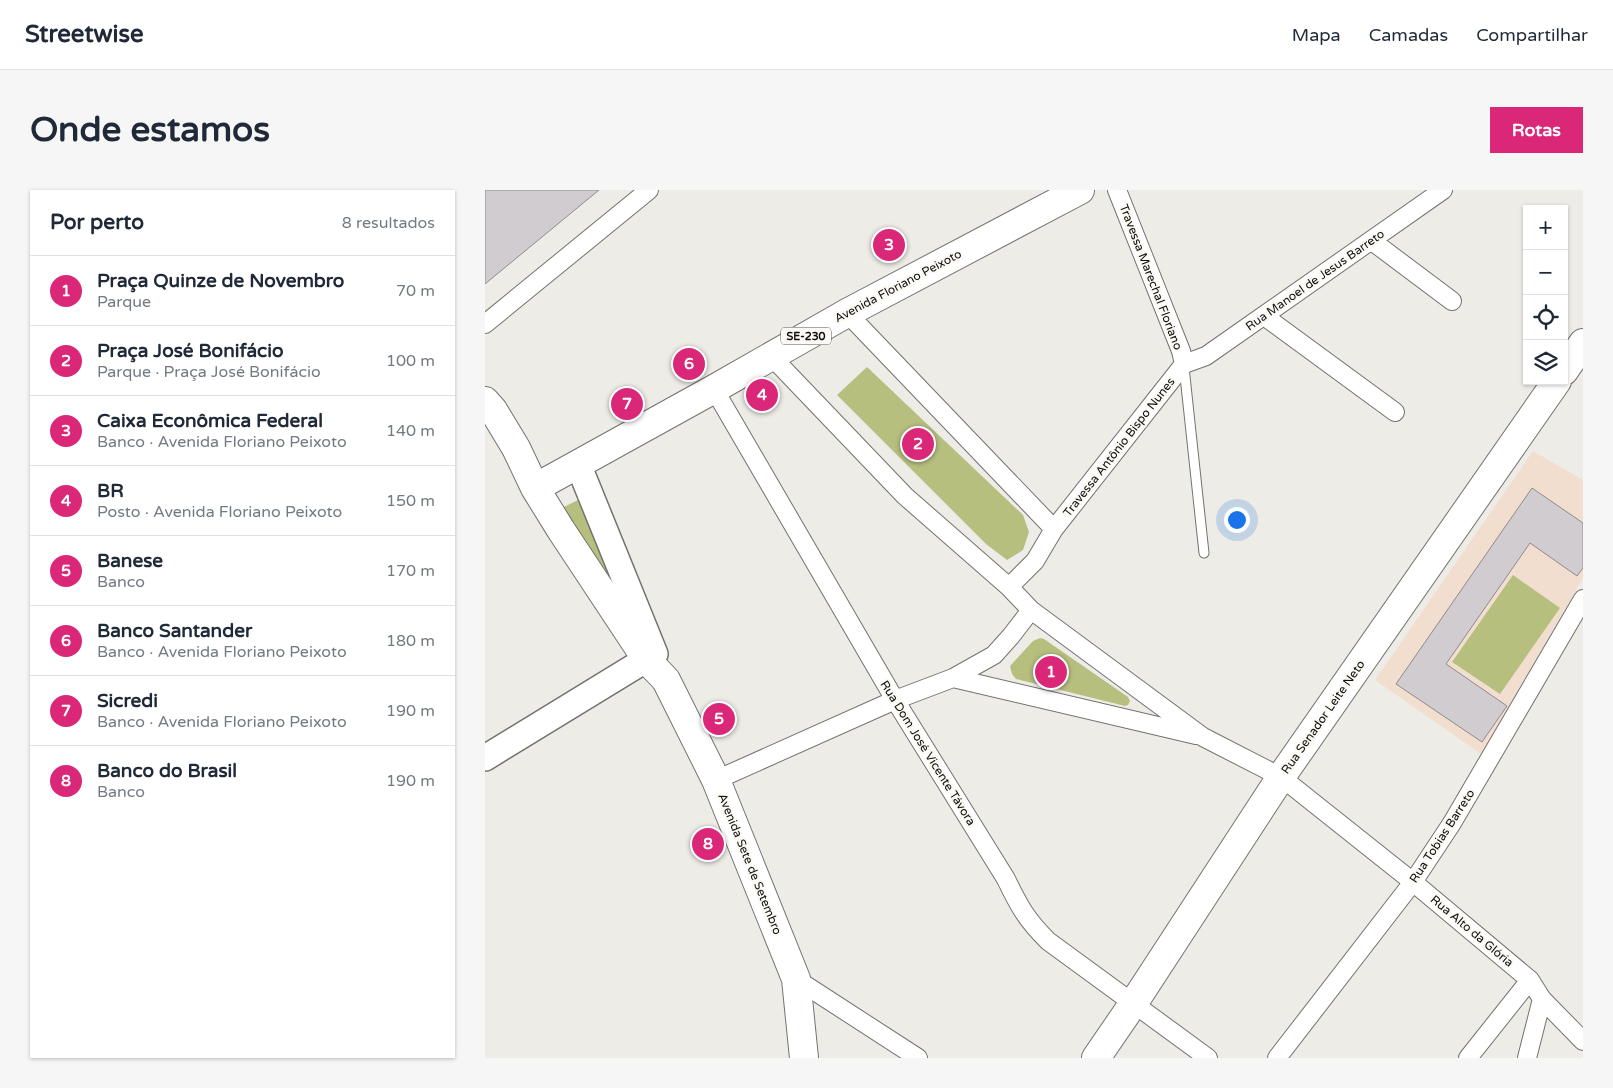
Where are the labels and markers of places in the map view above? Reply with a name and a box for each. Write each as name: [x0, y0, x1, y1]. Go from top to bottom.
pin: 3: [873, 226, 905, 264]
pin: 6: [673, 345, 705, 383]
pin: 4: [746, 376, 778, 414]
pin: 7: [611, 385, 643, 423]
pin: 2: [902, 425, 934, 463]
pin: 1: [1035, 653, 1067, 691]
pin: 5: [703, 700, 735, 738]
pin: 8: [692, 825, 724, 863]

